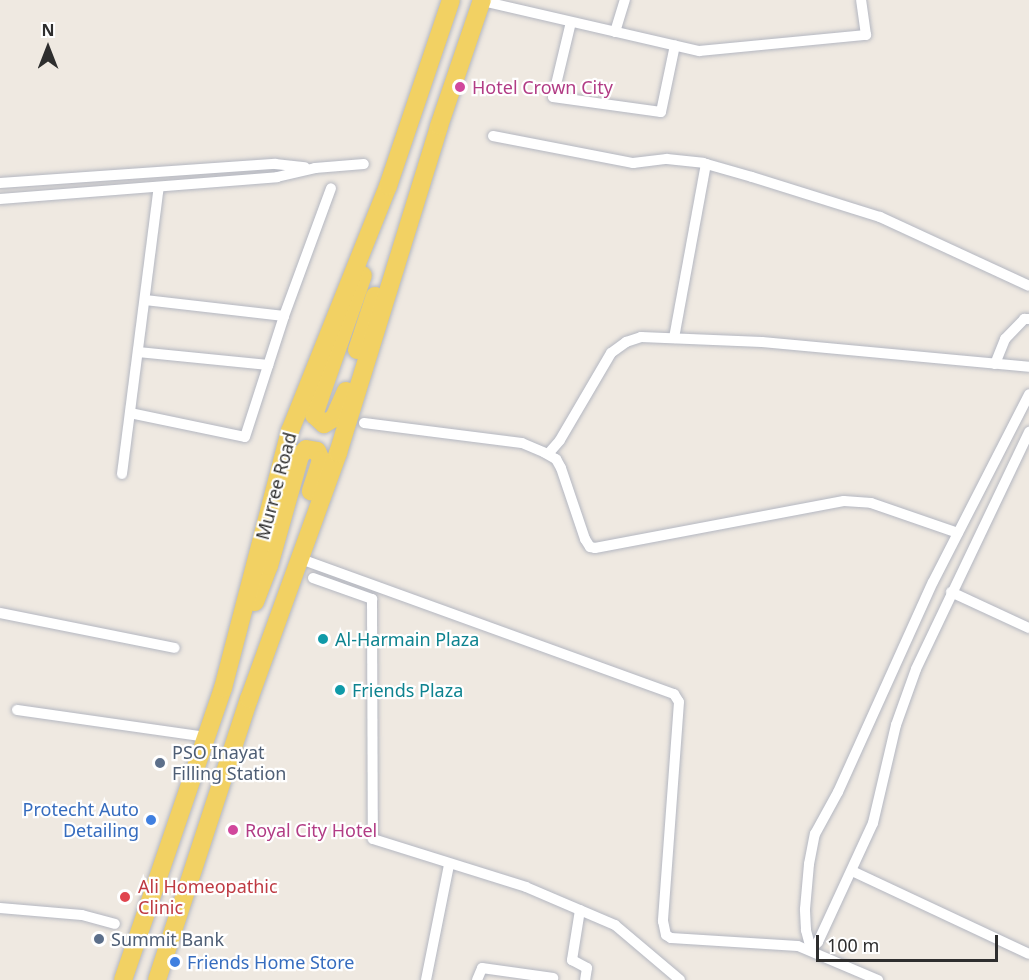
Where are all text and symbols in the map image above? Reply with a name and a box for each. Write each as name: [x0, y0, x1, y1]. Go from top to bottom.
north arrow: [18, 18, 78, 78]
text: N: [41, 19, 55, 41]
place label: Hotel Crown City: [472, 76, 613, 98]
marker: Hotel Crown City: [453, 80, 467, 94]
street label: Murree Road: [251, 430, 301, 542]
place label: Al-Harmain Plaza: [335, 628, 479, 650]
marker: Al-Harmain Plaza: [316, 632, 330, 646]
place label: Friends Plaza: [352, 679, 463, 701]
marker: Friends Plaza: [333, 683, 347, 697]
place label: PSO Inayat Filling Station: [172, 742, 286, 784]
marker: PSO Inayat Filling Station: [153, 756, 167, 770]
place label: Protecht Auto Detailing: [23, 799, 139, 842]
marker: Protecht Auto Detailing: [144, 813, 158, 827]
place label: Royal City Hotel: [245, 819, 377, 841]
marker: Royal City Hotel: [226, 823, 240, 837]
place label: Ali Homeopathic Clinic: [138, 876, 278, 918]
marker: Ali Homeopathic Clinic: [116, 888, 134, 906]
scale bar: [819, 923, 1000, 961]
place label: Summit Bank: [111, 928, 224, 950]
marker: Summit Bank: [92, 932, 106, 946]
text: 100 m: [827, 933, 879, 957]
place label: Friends Home Store: [187, 951, 354, 973]
marker: Friends Home Store: [168, 955, 182, 969]

